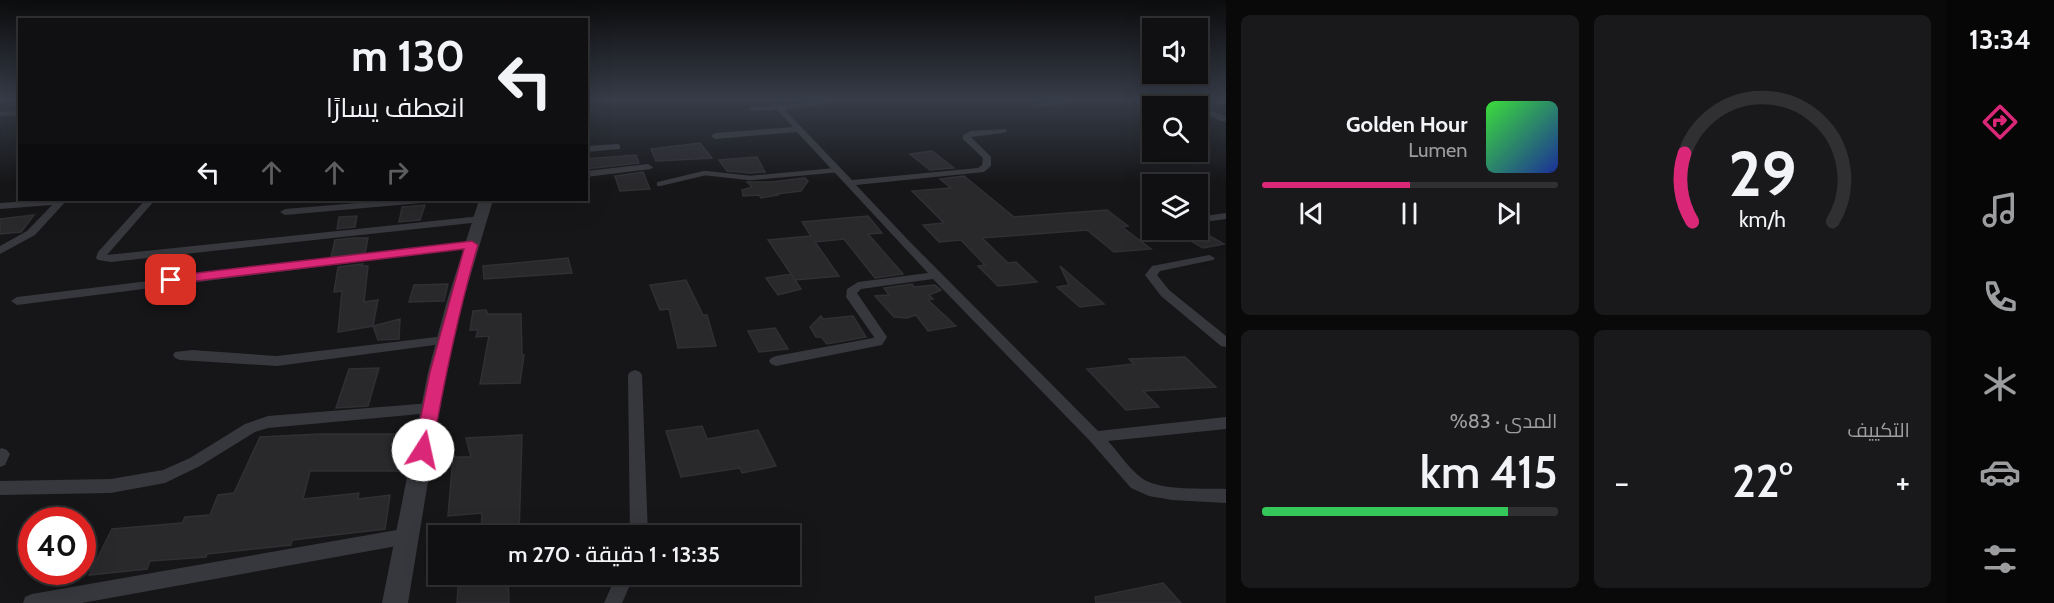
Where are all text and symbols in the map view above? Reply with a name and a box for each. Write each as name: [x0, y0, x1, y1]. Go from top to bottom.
map controls: [1142, 18, 1208, 240]
button: sound: [1142, 18, 1208, 84]
text: 13:34: [1969, 23, 2031, 56]
text: 130 m: [351, 30, 465, 82]
icon: left: [486, 42, 564, 120]
text: انعطف يسارًا: [326, 91, 465, 124]
button: search: [1142, 96, 1208, 162]
icon: directions: [1979, 101, 2021, 143]
text: Golden Hour: [1346, 111, 1468, 138]
text: 29: [1728, 136, 1796, 212]
text: Lumen: [1408, 138, 1468, 162]
icon: left: [192, 156, 225, 189]
icon: ahead: [255, 156, 288, 189]
icon: ahead: [318, 156, 351, 189]
icon: right: [381, 156, 414, 189]
button: layers: [1142, 174, 1208, 240]
icon: music: [1979, 189, 2021, 231]
icon: previous: [1295, 197, 1328, 230]
icon: pause: [1393, 197, 1426, 230]
icon: next: [1492, 197, 1525, 230]
text: km/h: [1739, 207, 1786, 233]
pin: [145, 254, 196, 305]
icon: arrive: [154, 263, 187, 296]
icon: phone: [1979, 276, 2021, 318]
icon: climate: [1979, 363, 2021, 405]
text: المدى · 83%: [1450, 409, 1558, 433]
position arrow: [391, 418, 455, 482]
text: التكييف: [1847, 418, 1910, 442]
text: 415 km: [1420, 445, 1558, 499]
icon: car: [1979, 451, 2021, 493]
text: 22°: [1732, 454, 1792, 508]
text: −: [1615, 462, 1629, 502]
text: +: [1895, 462, 1910, 502]
speed limit sign: 40: [18, 507, 96, 585]
icon: filters: [1979, 538, 2021, 580]
text: 13:35 · 1 دقيقة · 270 m: [508, 541, 720, 568]

